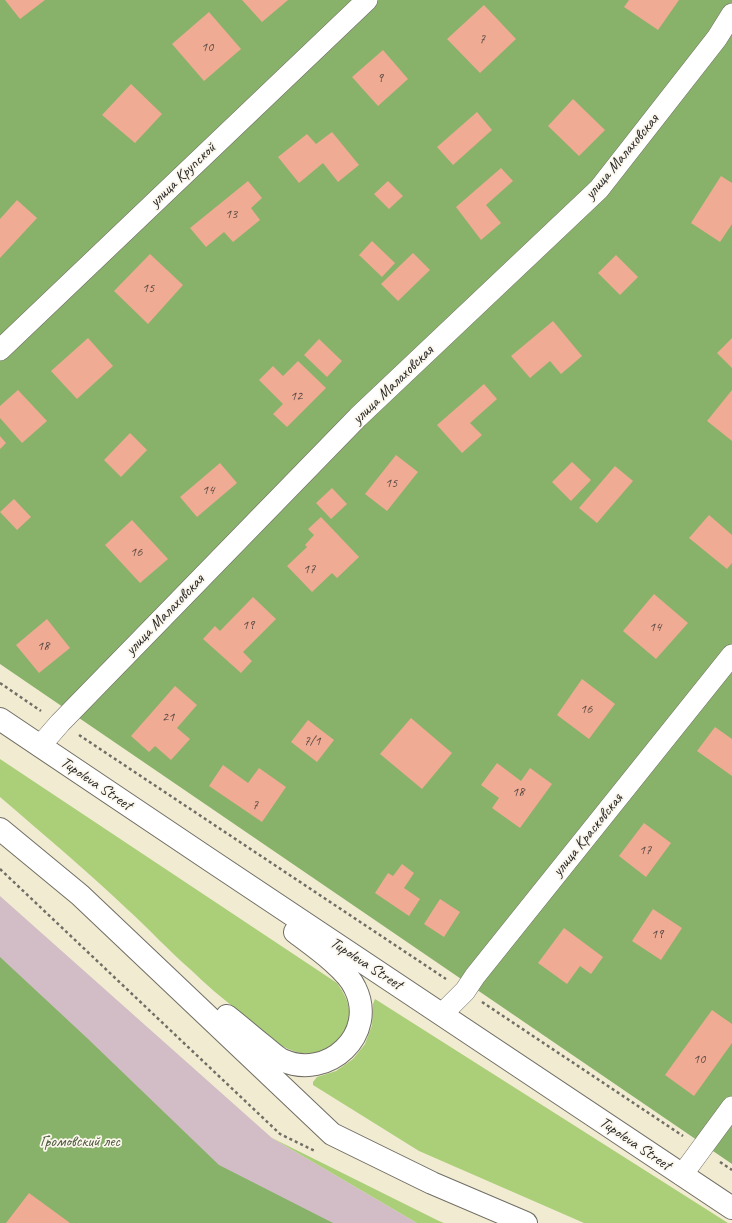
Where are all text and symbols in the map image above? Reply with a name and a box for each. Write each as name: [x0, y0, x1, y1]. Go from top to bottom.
house number: 7: [479, 31, 485, 47]
house number: 10: [201, 39, 213, 55]
house number: 9: [377, 70, 383, 86]
street label: улица Малаховская: [581, 111, 663, 203]
street label: улица Крупской: [146, 139, 220, 211]
house number: 13: [225, 206, 237, 222]
house number: 15: [142, 280, 154, 296]
street label: улица Малаховская: [348, 342, 438, 428]
house number: 12: [290, 388, 302, 404]
house number: 15: [385, 475, 397, 491]
house number: 14: [202, 482, 214, 498]
house number: 16: [130, 544, 142, 560]
house number: 17: [303, 561, 315, 577]
street label: улица Малаховская: [122, 570, 208, 660]
house number: 19: [242, 617, 254, 633]
house number: 14: [649, 619, 661, 635]
house number: 18: [37, 638, 49, 654]
house number: 16: [580, 701, 592, 717]
house number: 21: [162, 709, 174, 725]
house number: 7/1: [303, 733, 321, 749]
street label: Tupoleva Street: [56, 753, 136, 815]
house number: 18: [512, 784, 524, 800]
street label: улица Красковская: [549, 790, 627, 880]
house number: 7: [252, 797, 258, 813]
house number: 17: [639, 842, 651, 858]
house number: 19: [651, 926, 663, 942]
street label: Tupoleva Street: [326, 934, 406, 994]
house number: 10: [693, 1051, 705, 1067]
street label: Tupoleva Street: [595, 1113, 675, 1175]
park label: Громовский лес: [40, 1132, 120, 1152]

